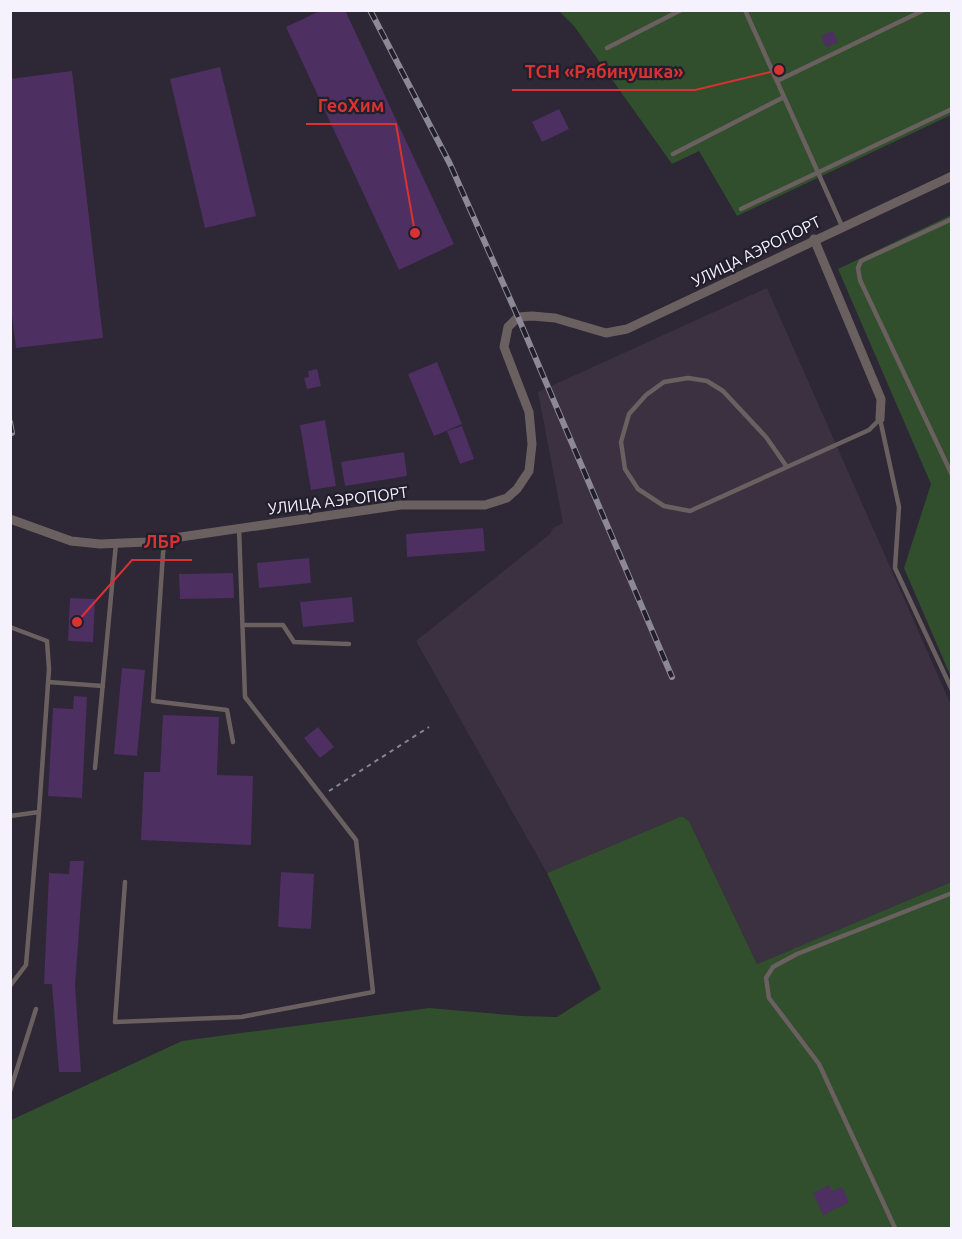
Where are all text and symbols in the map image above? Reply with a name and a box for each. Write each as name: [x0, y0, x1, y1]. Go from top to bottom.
callout: ТСН «Рябинушка»: [512, 54, 695, 90]
text: ТСН «Рябинушка»: [525, 61, 683, 81]
callout: ГеоХим: [306, 88, 396, 124]
text: ГеоХим: [318, 95, 384, 115]
street label: УЛИЦА АЭРОПОРТ: [689, 212, 823, 290]
street label: УЛИЦА АЭРОПОРТ: [267, 482, 409, 518]
callout: ЛБР: [132, 524, 192, 560]
text: ЛБР: [144, 531, 180, 551]

